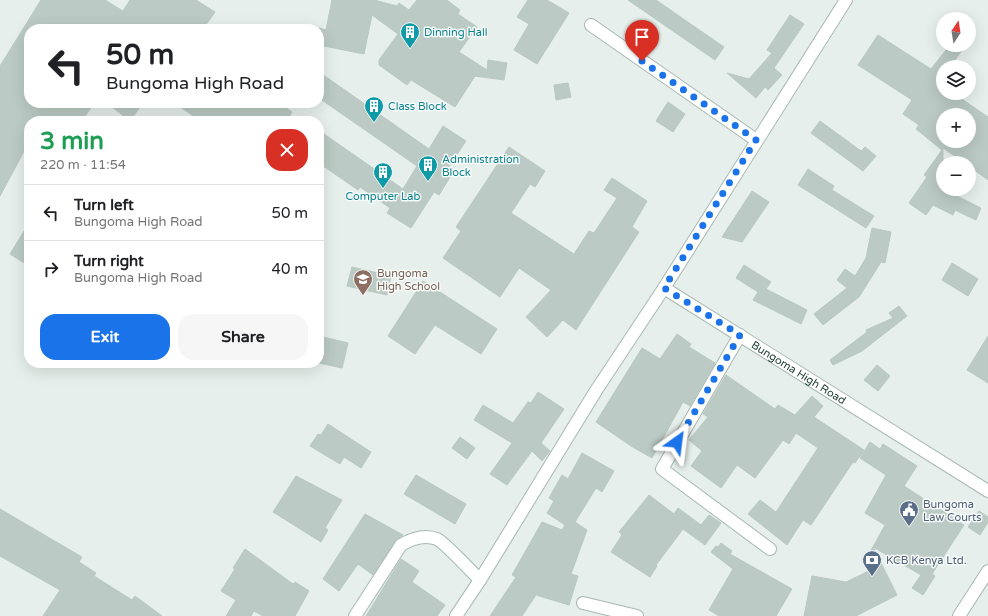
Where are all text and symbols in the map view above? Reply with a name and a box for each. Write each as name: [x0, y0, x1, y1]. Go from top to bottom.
north arrow: [936, 12, 976, 52]
map controls: [936, 12, 976, 196]
pin: [625, 20, 659, 61]
building icon: Dinning Hall: [399, 21, 421, 49]
place label: Dinning Hall: [424, 26, 488, 39]
icon: arrive: [631, 26, 653, 48]
text: 50 m: [106, 38, 174, 72]
icon: left: [40, 40, 92, 92]
button: layers: [936, 60, 976, 100]
text: Bungoma High Road: [106, 72, 284, 94]
building icon: Class Block: [363, 95, 385, 123]
place label: Class Block: [388, 100, 447, 113]
button: +: [936, 108, 976, 148]
text: 3 min: [40, 127, 104, 156]
button: close: [266, 129, 308, 171]
place label: Administration Block: [442, 153, 519, 179]
building icon: Administration Block: [417, 154, 439, 182]
button: −: [936, 156, 976, 196]
text: 220 m · 11:54: [40, 157, 126, 173]
building icon: Computer Lab: [372, 161, 394, 189]
place label: Computer Lab: [346, 190, 420, 203]
text: Turn left: [74, 196, 134, 214]
icon: left: [40, 202, 62, 224]
text: 50 m: [271, 204, 308, 222]
text: Bungoma High Road: [74, 214, 203, 230]
text: Turn right: [74, 252, 144, 270]
icon: right: [40, 258, 62, 280]
text: 40 m: [271, 260, 308, 278]
place label: Bungoma High School: [377, 267, 440, 293]
school or university icon: Bungoma High School: [352, 268, 374, 296]
text: Bungoma High Road: [74, 270, 203, 286]
button: Exit: [40, 314, 170, 360]
button: Share: [178, 314, 308, 360]
street label: Bungoma High Road: [749, 338, 848, 407]
position arrow: [656, 421, 698, 463]
place label: Bungoma Law Courts: [923, 498, 982, 524]
public building icon: Bungoma Law Courts: [898, 499, 920, 527]
bank icon: KCB Kenya Ltd.: [861, 549, 883, 577]
place label: KCB Kenya Ltd.: [886, 554, 967, 567]

